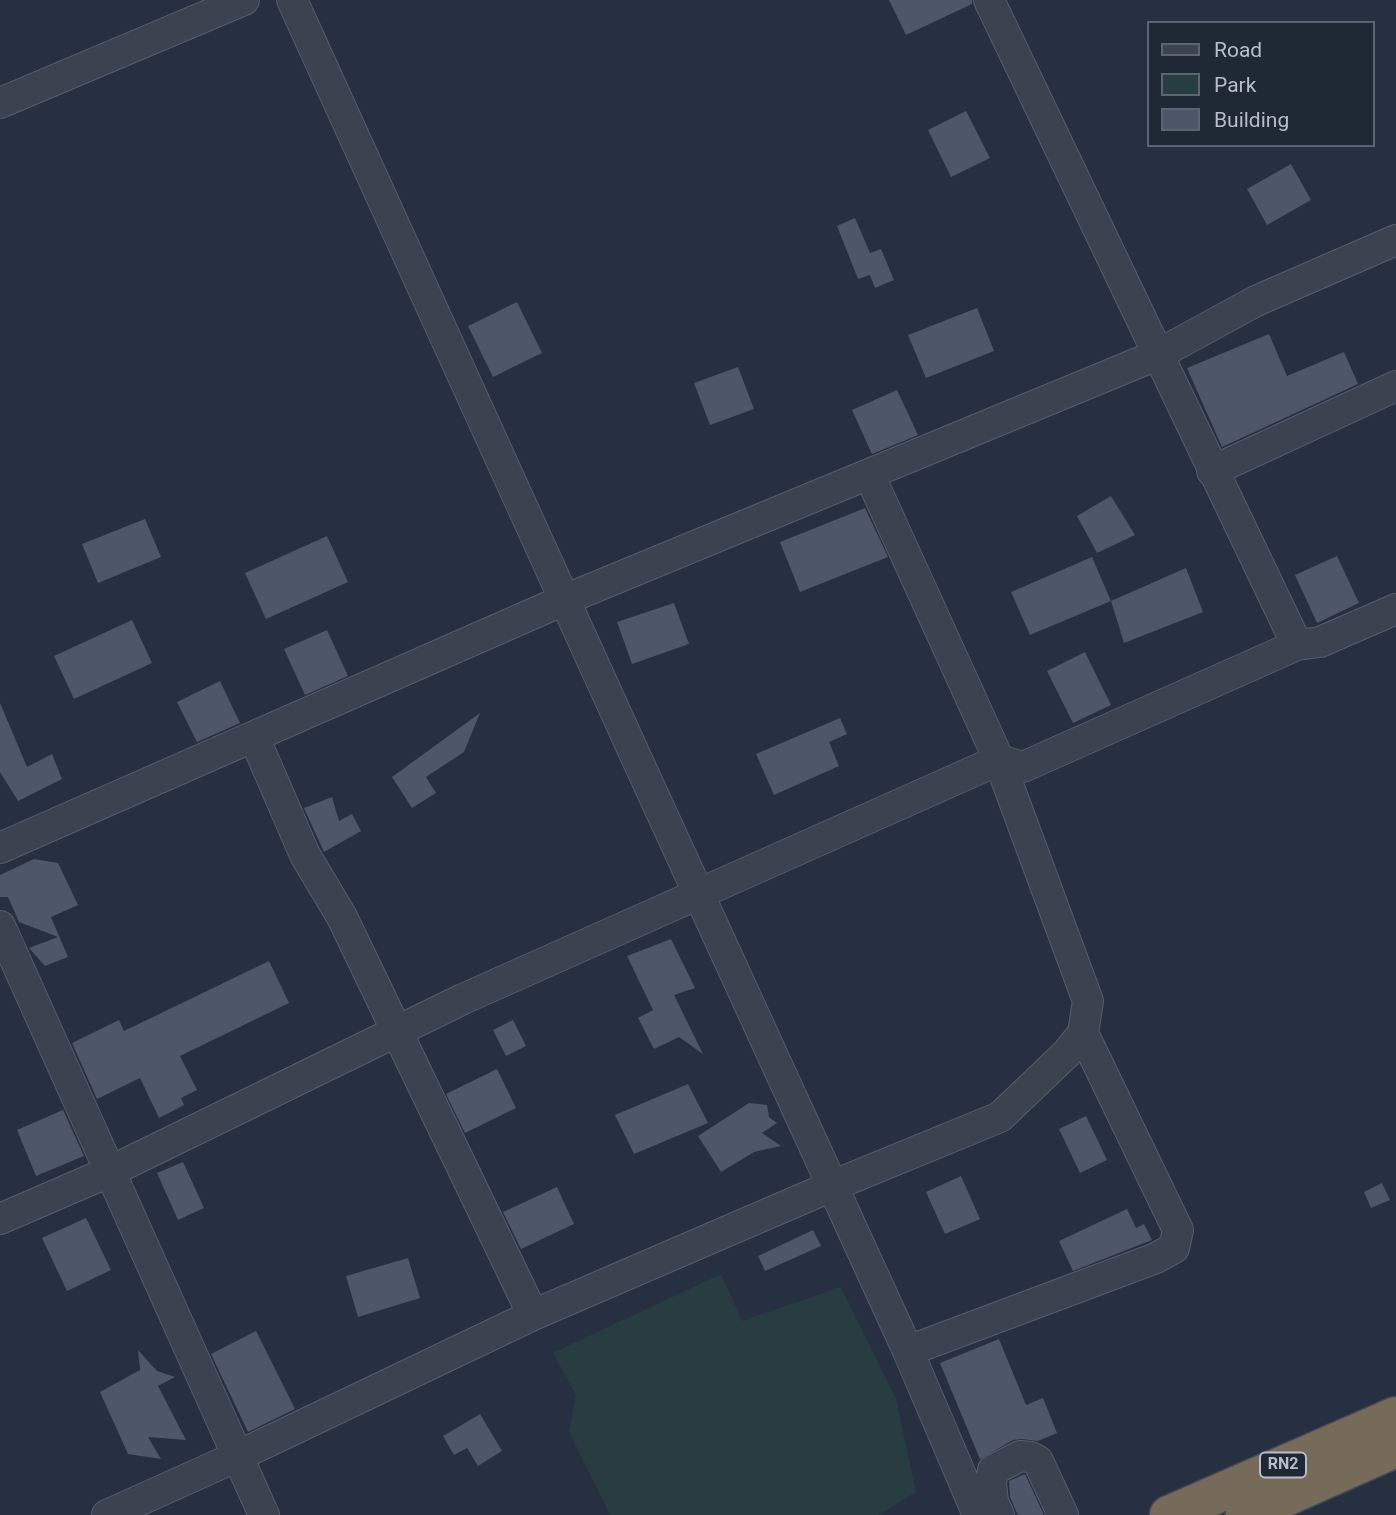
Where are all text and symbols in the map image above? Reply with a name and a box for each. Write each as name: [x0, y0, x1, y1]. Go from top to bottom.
legend: [1148, 21, 1375, 147]
text: Road: [1214, 38, 1262, 62]
text: Park: [1214, 73, 1256, 97]
text: Building: [1214, 108, 1289, 132]
road number: RN2: [1260, 1452, 1306, 1478]

